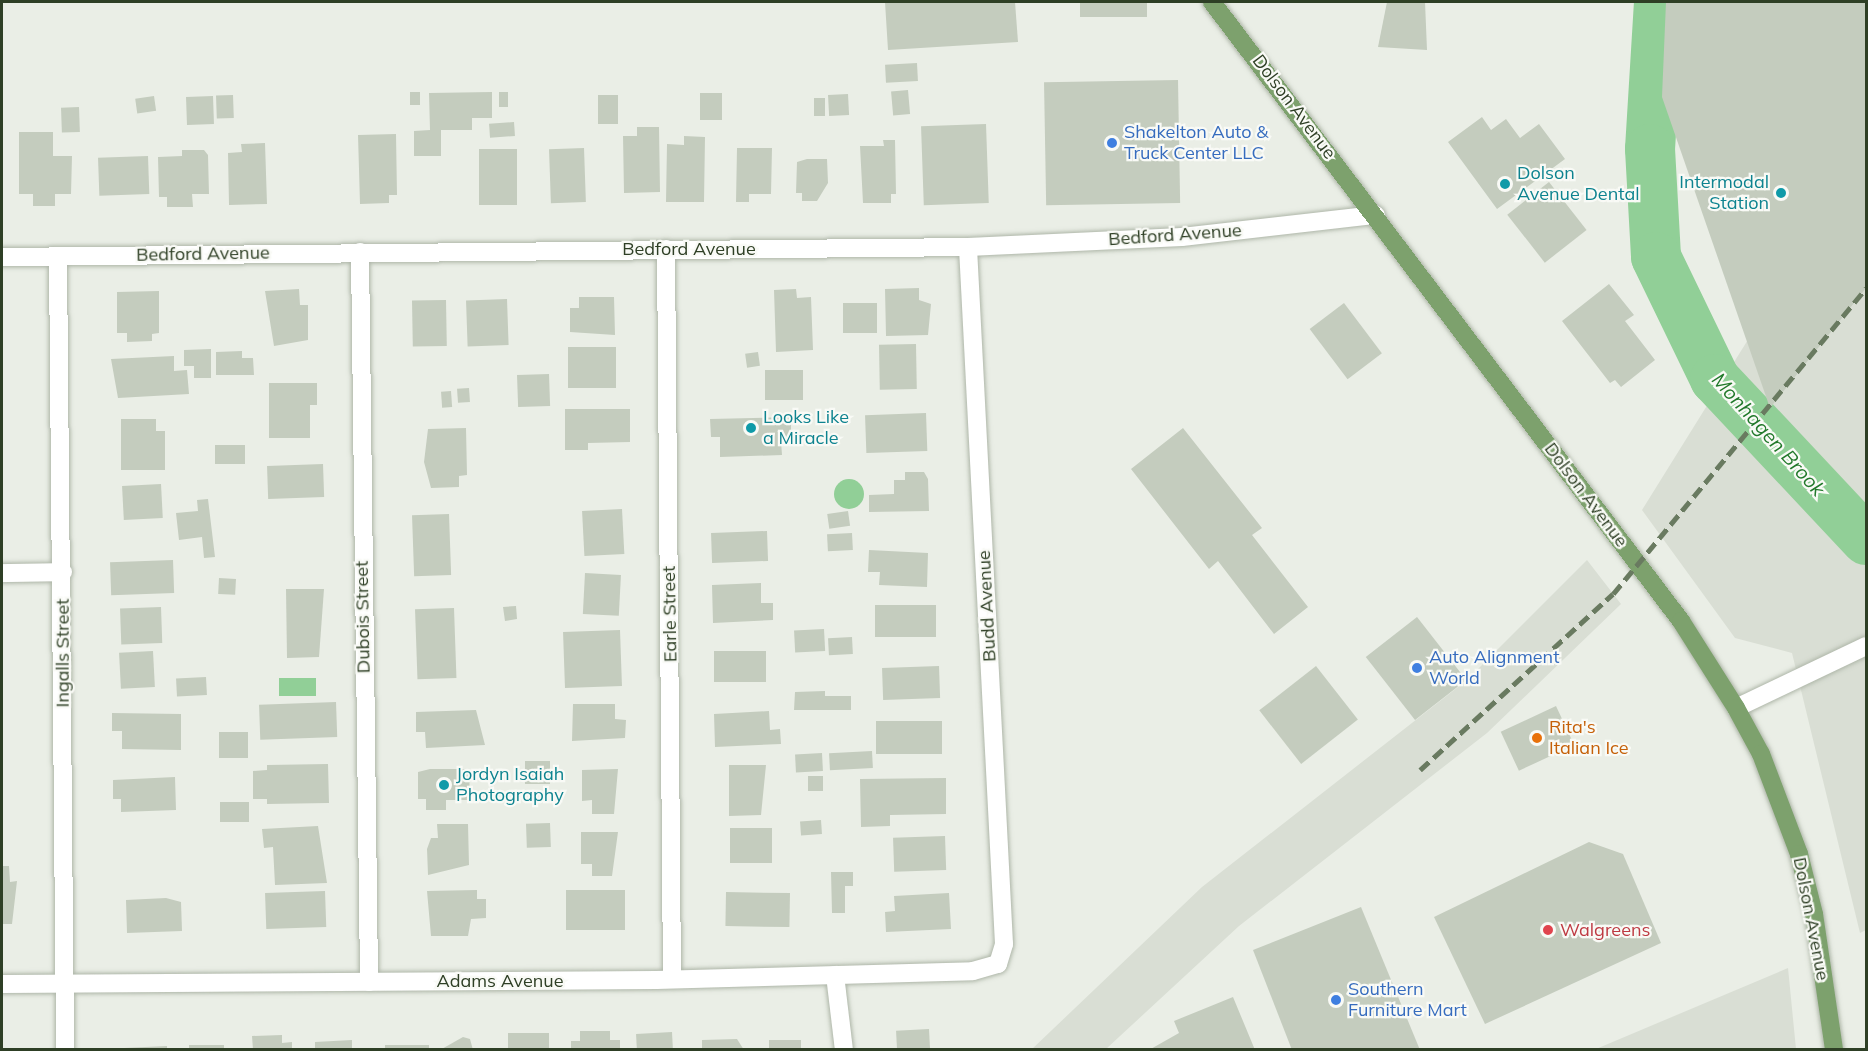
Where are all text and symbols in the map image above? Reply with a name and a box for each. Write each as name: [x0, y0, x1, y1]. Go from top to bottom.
street label: Dolson Avenue: [1248, 51, 1340, 163]
place label: Shakelton Auto & Truck Center LLC: [1124, 122, 1268, 164]
marker: Shakelton Auto & Truck Center LLC: [1105, 136, 1119, 150]
place label: Dolson Avenue Dental: [1517, 163, 1640, 206]
place label: Intermodal Station: [1679, 172, 1769, 214]
marker: Dolson Avenue Dental: [1498, 177, 1512, 191]
marker: Intermodal Station: [1774, 186, 1788, 200]
street label: Bedford Avenue: [1108, 220, 1242, 250]
street label: Bedford Avenue: [622, 238, 756, 260]
street label: Bedford Avenue: [136, 242, 270, 266]
water label: Monhagen Brook: [1707, 367, 1831, 501]
place label: Looks Like a Miracle: [763, 407, 849, 450]
marker: Looks Like a Miracle: [744, 421, 758, 435]
street label: Dolson Avenue: [1540, 439, 1632, 551]
street label: Budd Avenue: [973, 550, 1001, 662]
street label: Dubois Street: [351, 561, 375, 673]
street label: Earle Street: [658, 566, 682, 662]
street label: Ingalls Street: [52, 599, 74, 707]
place label: Auto Alignment World: [1429, 647, 1559, 690]
marker: Auto Alignment World: [1410, 661, 1424, 675]
place label: Rita's Italian Ice: [1549, 717, 1629, 760]
marker: Rita's Italian Ice: [1530, 731, 1544, 745]
place label: Jordyn Isaiah Photography: [456, 764, 564, 806]
marker: Jordyn Isaiah Photography: [437, 778, 451, 792]
street label: Dolson Avenue: [1788, 856, 1834, 982]
place label: Walgreens: [1560, 919, 1650, 941]
marker: Walgreens: [1541, 923, 1555, 937]
street label: Adams Avenue: [437, 970, 563, 992]
place label: Southern Furniture Mart: [1348, 979, 1467, 1022]
marker: Southern Furniture Mart: [1329, 993, 1343, 1007]

